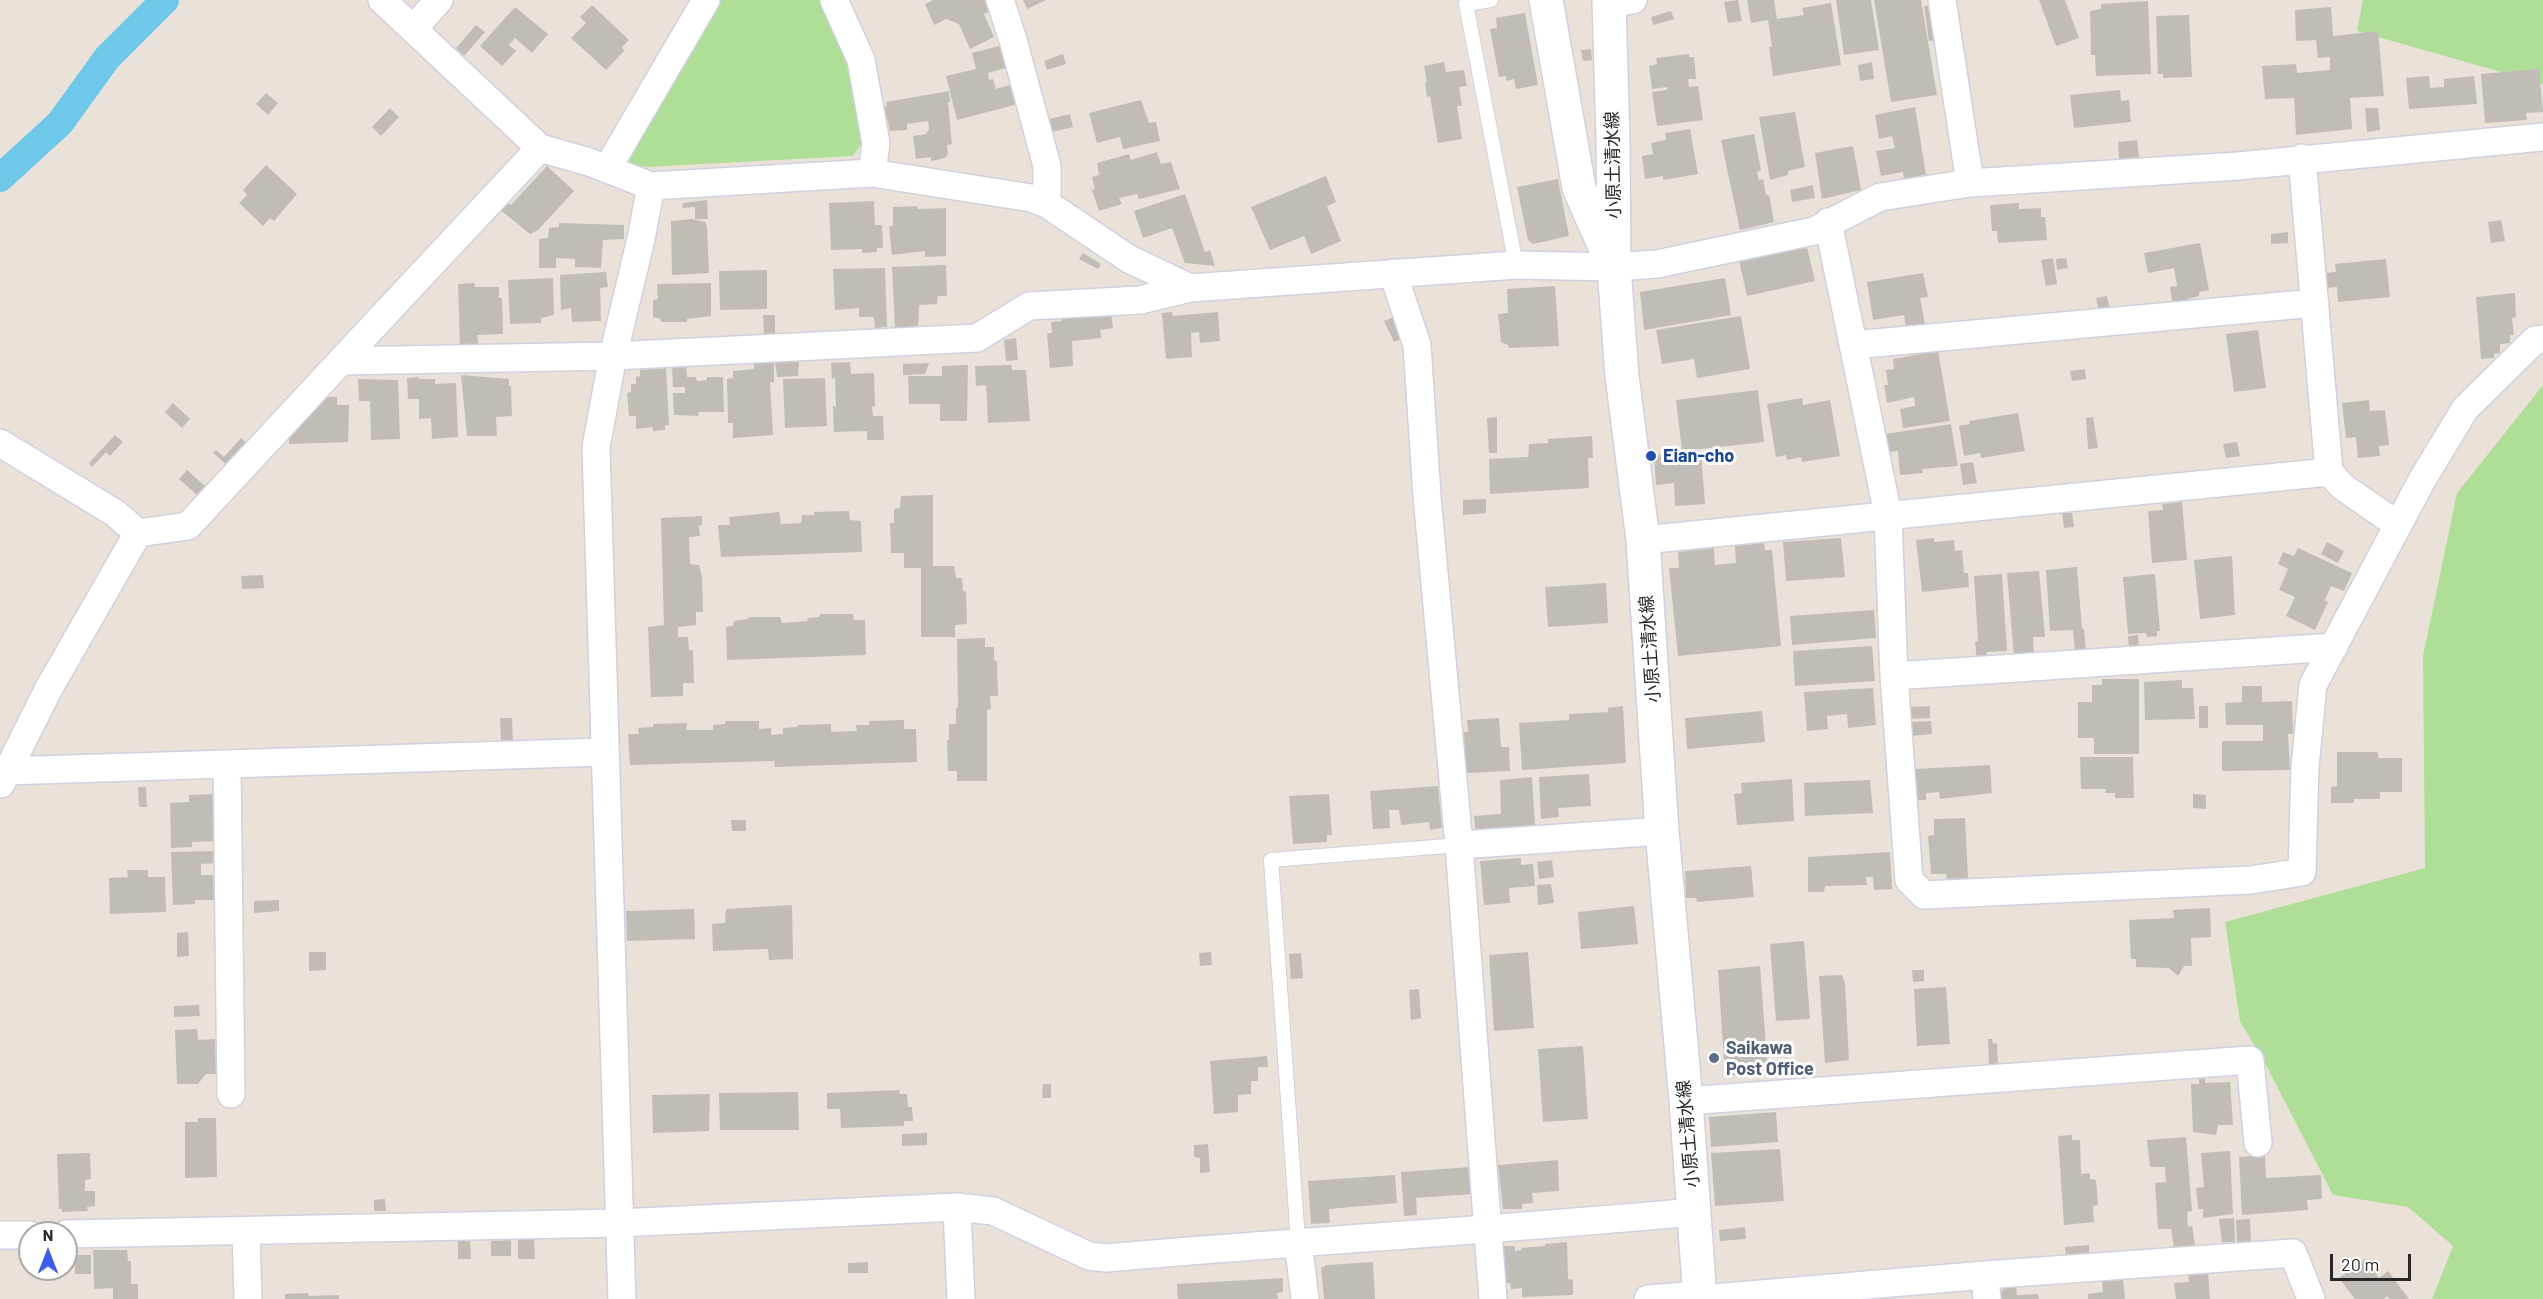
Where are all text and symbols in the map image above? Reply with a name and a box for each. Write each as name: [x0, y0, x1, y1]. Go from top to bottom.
street label: 小原土清水線: [1601, 111, 1625, 219]
place label: Eian-cho: [1663, 445, 1734, 467]
marker: Eian-cho: [1644, 449, 1658, 463]
street label: 小原土清水線: [1635, 594, 1665, 704]
place label: Saikawa Post Office: [1726, 1037, 1814, 1080]
marker: Saikawa Post Office: [1707, 1051, 1721, 1065]
street label: 小原土清水線: [1673, 1079, 1703, 1189]
north arrow: [18, 1221, 78, 1281]
text: N: [43, 1225, 53, 1244]
scale bar: [2333, 1242, 2414, 1280]
text: 20 m: [2341, 1253, 2379, 1275]

